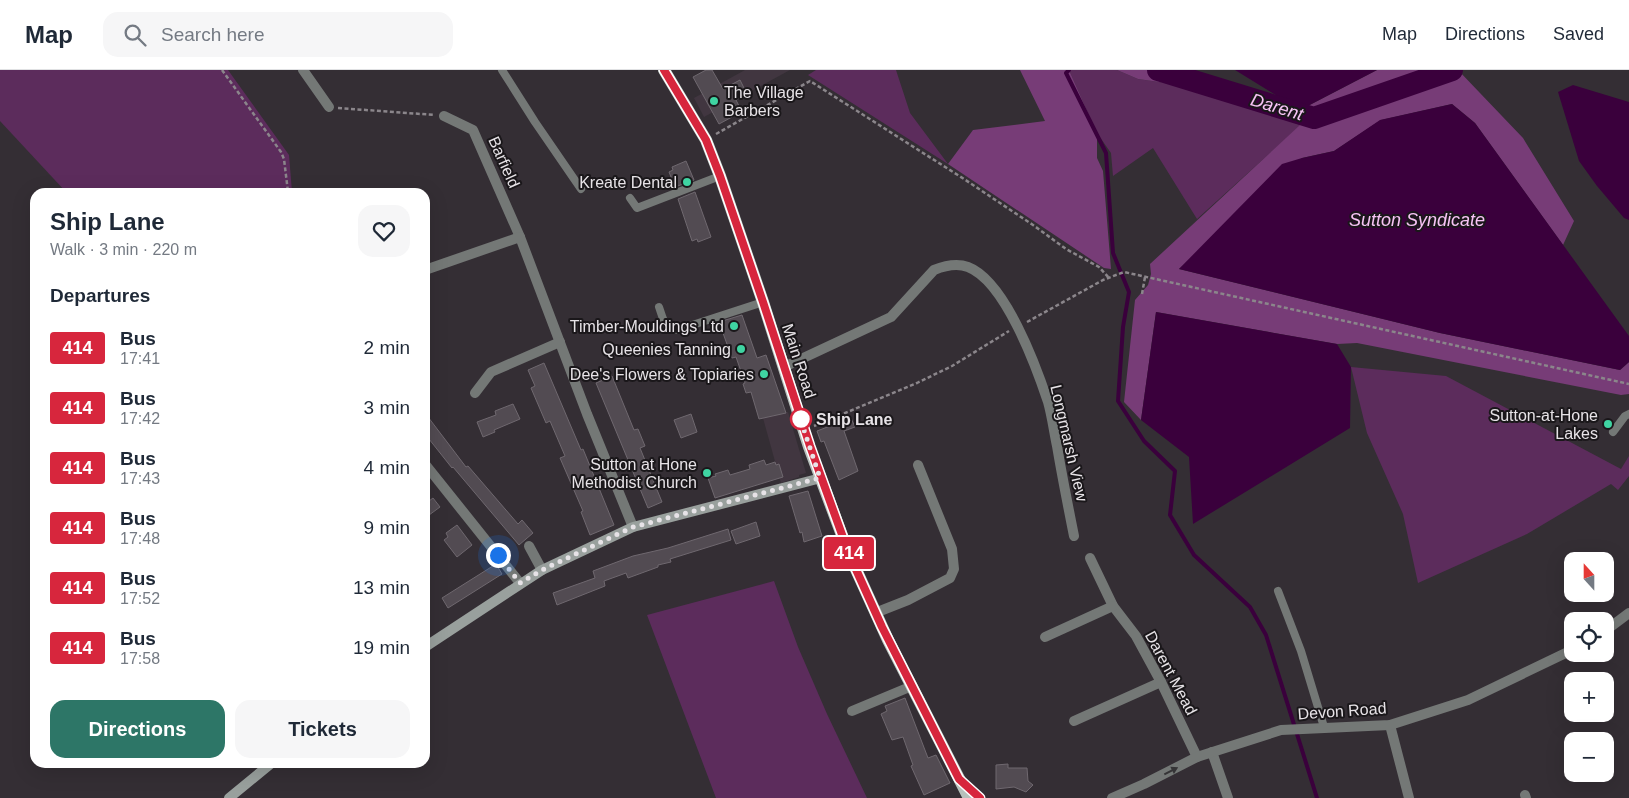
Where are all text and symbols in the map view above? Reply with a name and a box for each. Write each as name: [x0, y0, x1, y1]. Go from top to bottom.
search box: [103, 12, 453, 57]
text: Map: [25, 21, 73, 48]
icon: search: [121, 21, 149, 49]
text: Search here: [161, 24, 265, 45]
text: Map: [1382, 24, 1417, 44]
text: Directions: [1445, 24, 1525, 44]
text: Saved: [1553, 24, 1604, 44]
place label: The Village Barbers: [724, 84, 804, 119]
water label: Darent: [1248, 90, 1307, 125]
marker: The Village Barbers: [708, 95, 720, 107]
street label: Barfield: [485, 134, 523, 190]
place label: Kreate Dental: [579, 174, 677, 191]
marker: Kreate Dental: [681, 176, 693, 188]
button: heart: [358, 205, 410, 257]
text: Ship Lane: [50, 208, 165, 235]
water label: Sutton Syndicate: [1349, 210, 1485, 230]
text: Walk · 3 min · 220 m: [50, 241, 197, 258]
text: Departures: [50, 285, 150, 306]
place label: Timber-Mouldings Ltd: [570, 318, 724, 335]
marker: Timber-Mouldings Ltd: [728, 320, 740, 332]
street label: Main Road: [779, 322, 819, 400]
text: Bus: [120, 328, 156, 349]
text: 2 min: [364, 337, 410, 358]
text: 414: [62, 338, 93, 358]
place label: Queenies Tanning: [602, 341, 731, 358]
marker: Queenies Tanning: [735, 343, 747, 355]
text: 17:41: [120, 350, 160, 367]
place label: Dee's Flowers & Topiaries: [570, 366, 754, 383]
marker: Dee's Flowers & Topiaries: [758, 368, 770, 380]
street label: Longmarsh View: [1047, 383, 1091, 503]
text: Bus: [120, 388, 156, 409]
text: 3 min: [364, 397, 410, 418]
text: 414: [62, 398, 93, 418]
place label: Sutton-at-Hone Lakes: [1489, 407, 1598, 442]
marker: Ship Lane: [790, 408, 812, 430]
text: 17:42: [120, 410, 160, 427]
place label: Ship Lane: [816, 411, 893, 428]
marker: Sutton-at-Hone Lakes: [1602, 418, 1614, 430]
text: Bus: [120, 448, 156, 469]
place label: Sutton at Hone Methodist Church: [572, 456, 697, 491]
text: 4 min: [364, 457, 410, 478]
text: 414: [62, 458, 93, 478]
marker: Sutton at Hone Methodist Church: [701, 467, 713, 479]
text: 17:43: [120, 470, 160, 487]
text: Bus: [120, 508, 156, 529]
text: 9 min: [364, 517, 410, 538]
text: 414: [62, 518, 93, 538]
text: 17:48: [120, 530, 160, 547]
line badge: 414: [820, 537, 878, 569]
your location: [486, 543, 511, 568]
text: 414: [834, 543, 864, 563]
north arrow: [1564, 552, 1614, 602]
map controls: [1564, 552, 1614, 782]
text: Bus: [120, 568, 156, 589]
text: 13 min: [353, 577, 410, 598]
text: 414: [62, 578, 93, 598]
text: 17:52: [120, 590, 160, 607]
button: locate: [1564, 612, 1614, 662]
text: Bus: [120, 628, 156, 649]
street label: Darent Mead: [1142, 628, 1200, 718]
text: 19 min: [353, 637, 410, 658]
text: 414: [62, 638, 93, 658]
text: 17:58: [120, 650, 160, 667]
button: +: [1564, 672, 1614, 722]
street label: Devon Road: [1297, 699, 1387, 723]
button: Directions: [50, 700, 225, 758]
button: Tickets: [235, 700, 410, 758]
button: −: [1564, 732, 1614, 782]
one-way arrow: [1163, 767, 1178, 775]

